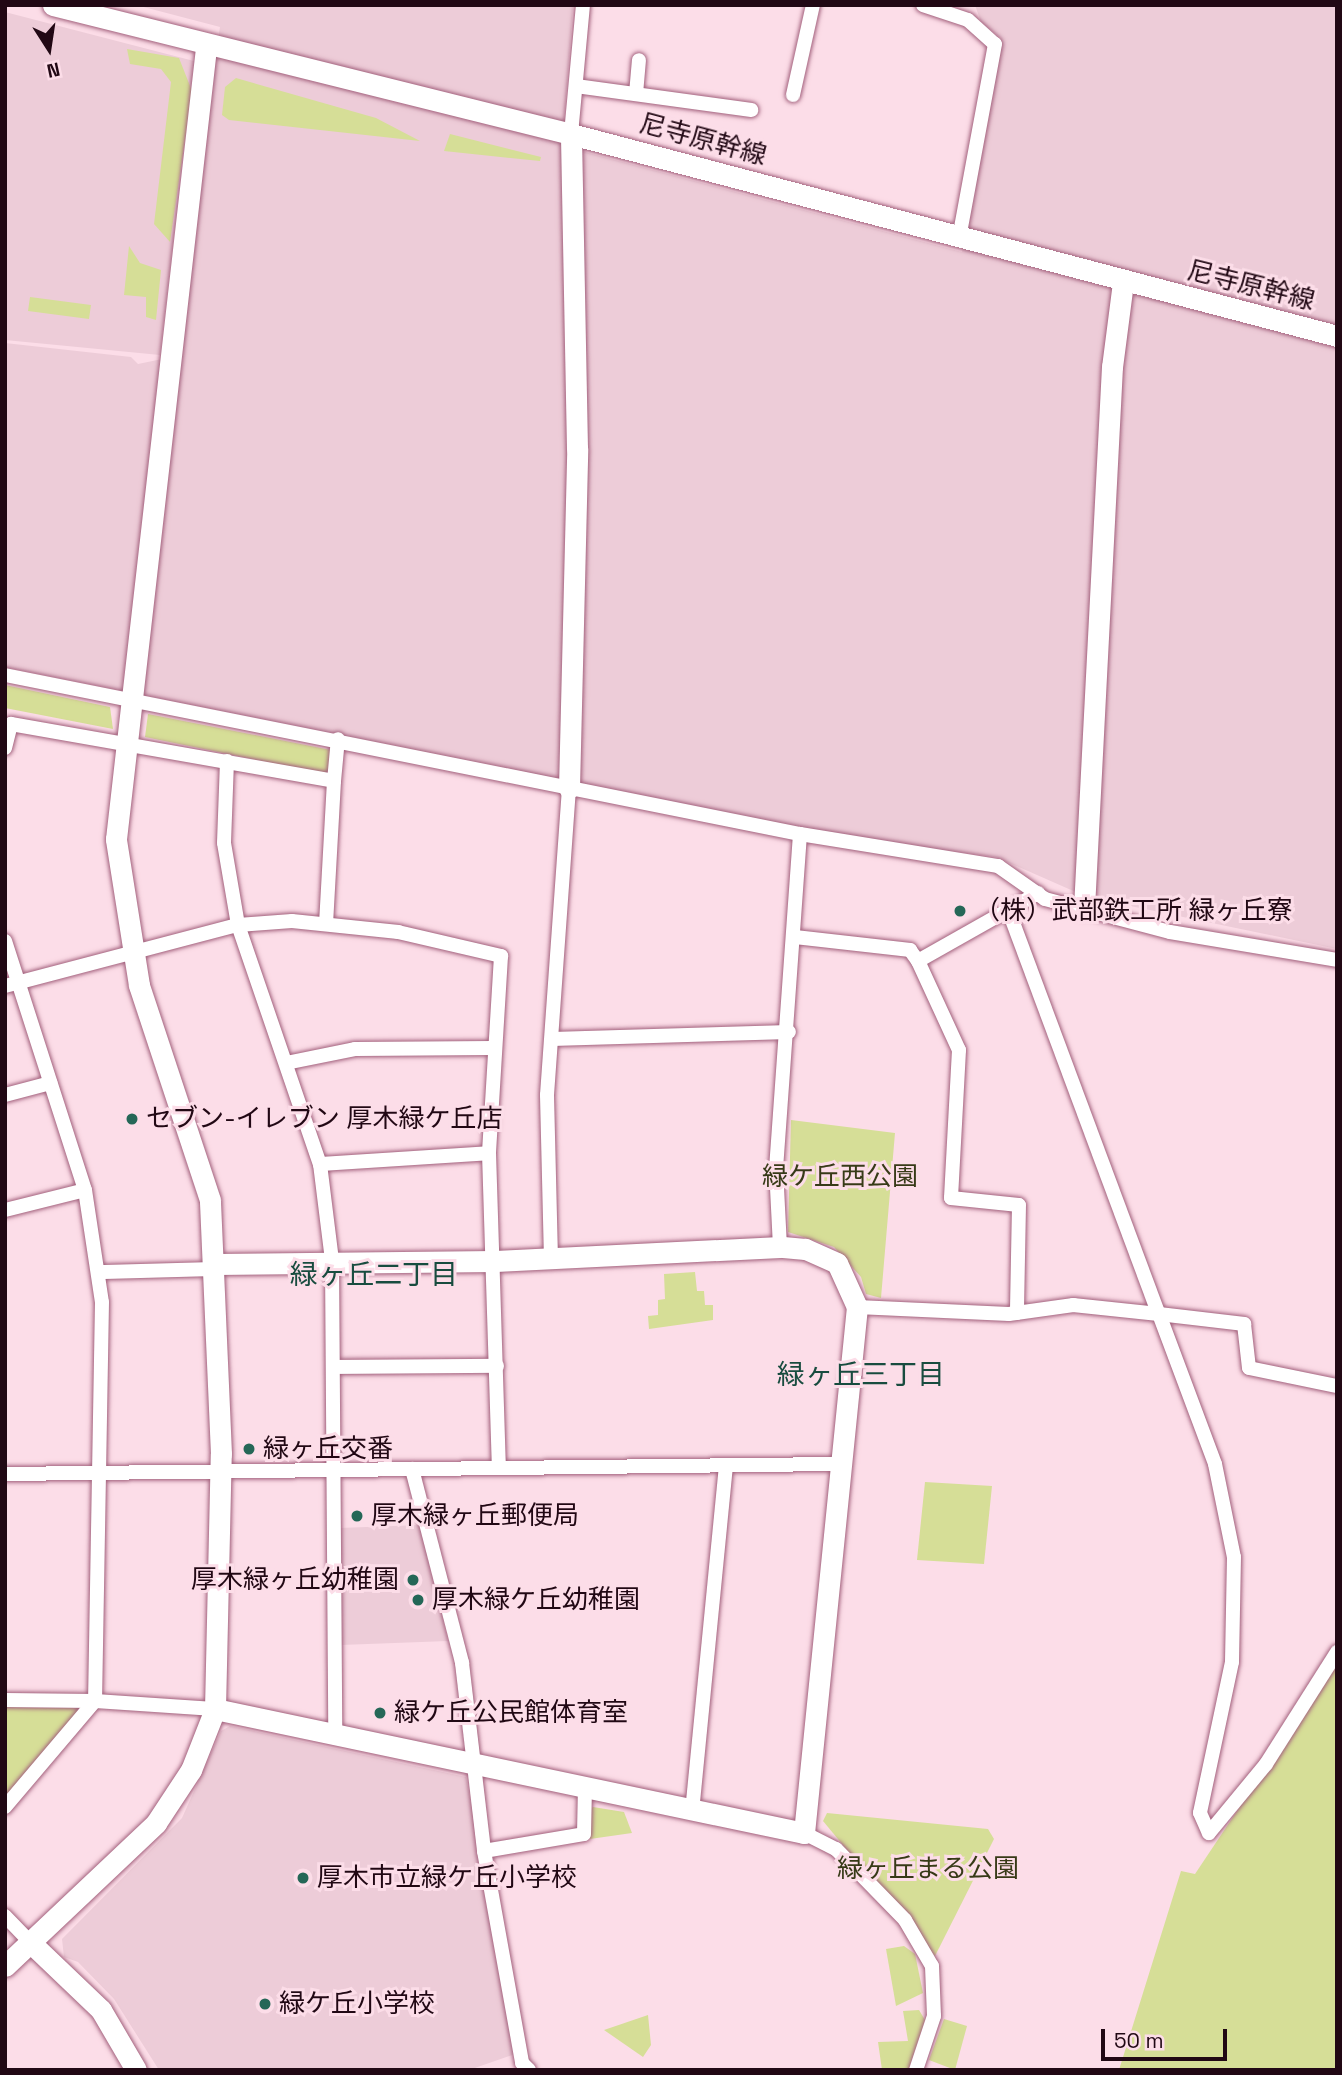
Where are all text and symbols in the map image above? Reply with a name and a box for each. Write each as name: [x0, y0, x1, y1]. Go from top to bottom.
north arrow: [14, 14, 84, 84]
text: N: [45, 56, 62, 84]
street label: 尼寺原幹線: [636, 108, 770, 172]
street label: 尼寺原幹線: [1184, 255, 1318, 317]
place label: （株）武部鉄工所 緑ヶ丘寮: [974, 895, 1293, 927]
marker: （株）武部鉄工所 緑ヶ丘寮: [952, 903, 968, 919]
place label: セブン-イレブン 厚木緑ケ丘店: [146, 1103, 503, 1135]
marker: セブン-イレブン 厚木緑ケ丘店: [124, 1111, 140, 1127]
park label: 緑ケ丘西公園: [762, 1161, 918, 1193]
district label: 緑ヶ丘二丁目: [290, 1257, 458, 1291]
district label: 緑ヶ丘三丁目: [777, 1357, 945, 1391]
place label: 緑ヶ丘交番: [263, 1433, 393, 1465]
marker: 緑ヶ丘交番: [241, 1441, 257, 1457]
place label: 厚木緑ヶ丘郵便局: [371, 1500, 579, 1532]
marker: 厚木緑ヶ丘郵便局: [349, 1508, 365, 1524]
place label: 厚木緑ヶ丘幼稚園: [191, 1564, 399, 1596]
marker: 厚木緑ヶ丘幼稚園: [405, 1572, 421, 1588]
place label: 厚木緑ケ丘幼稚園: [432, 1584, 640, 1616]
marker: 厚木緑ケ丘幼稚園: [410, 1592, 426, 1608]
place label: 緑ケ丘公民館体育室: [394, 1697, 628, 1729]
marker: 緑ケ丘公民館体育室: [372, 1705, 388, 1721]
park label: 緑ヶ丘まる公園: [837, 1853, 1019, 1885]
place label: 厚木市立緑ケ丘小学校: [317, 1862, 577, 1894]
marker: 厚木市立緑ケ丘小学校: [295, 1870, 311, 1886]
place label: 緑ケ丘小学校: [279, 1988, 435, 2020]
marker: 緑ケ丘小学校: [257, 1996, 273, 2012]
scale bar: [1104, 2016, 1230, 2060]
text: 50 m: [1114, 2027, 1164, 2054]

